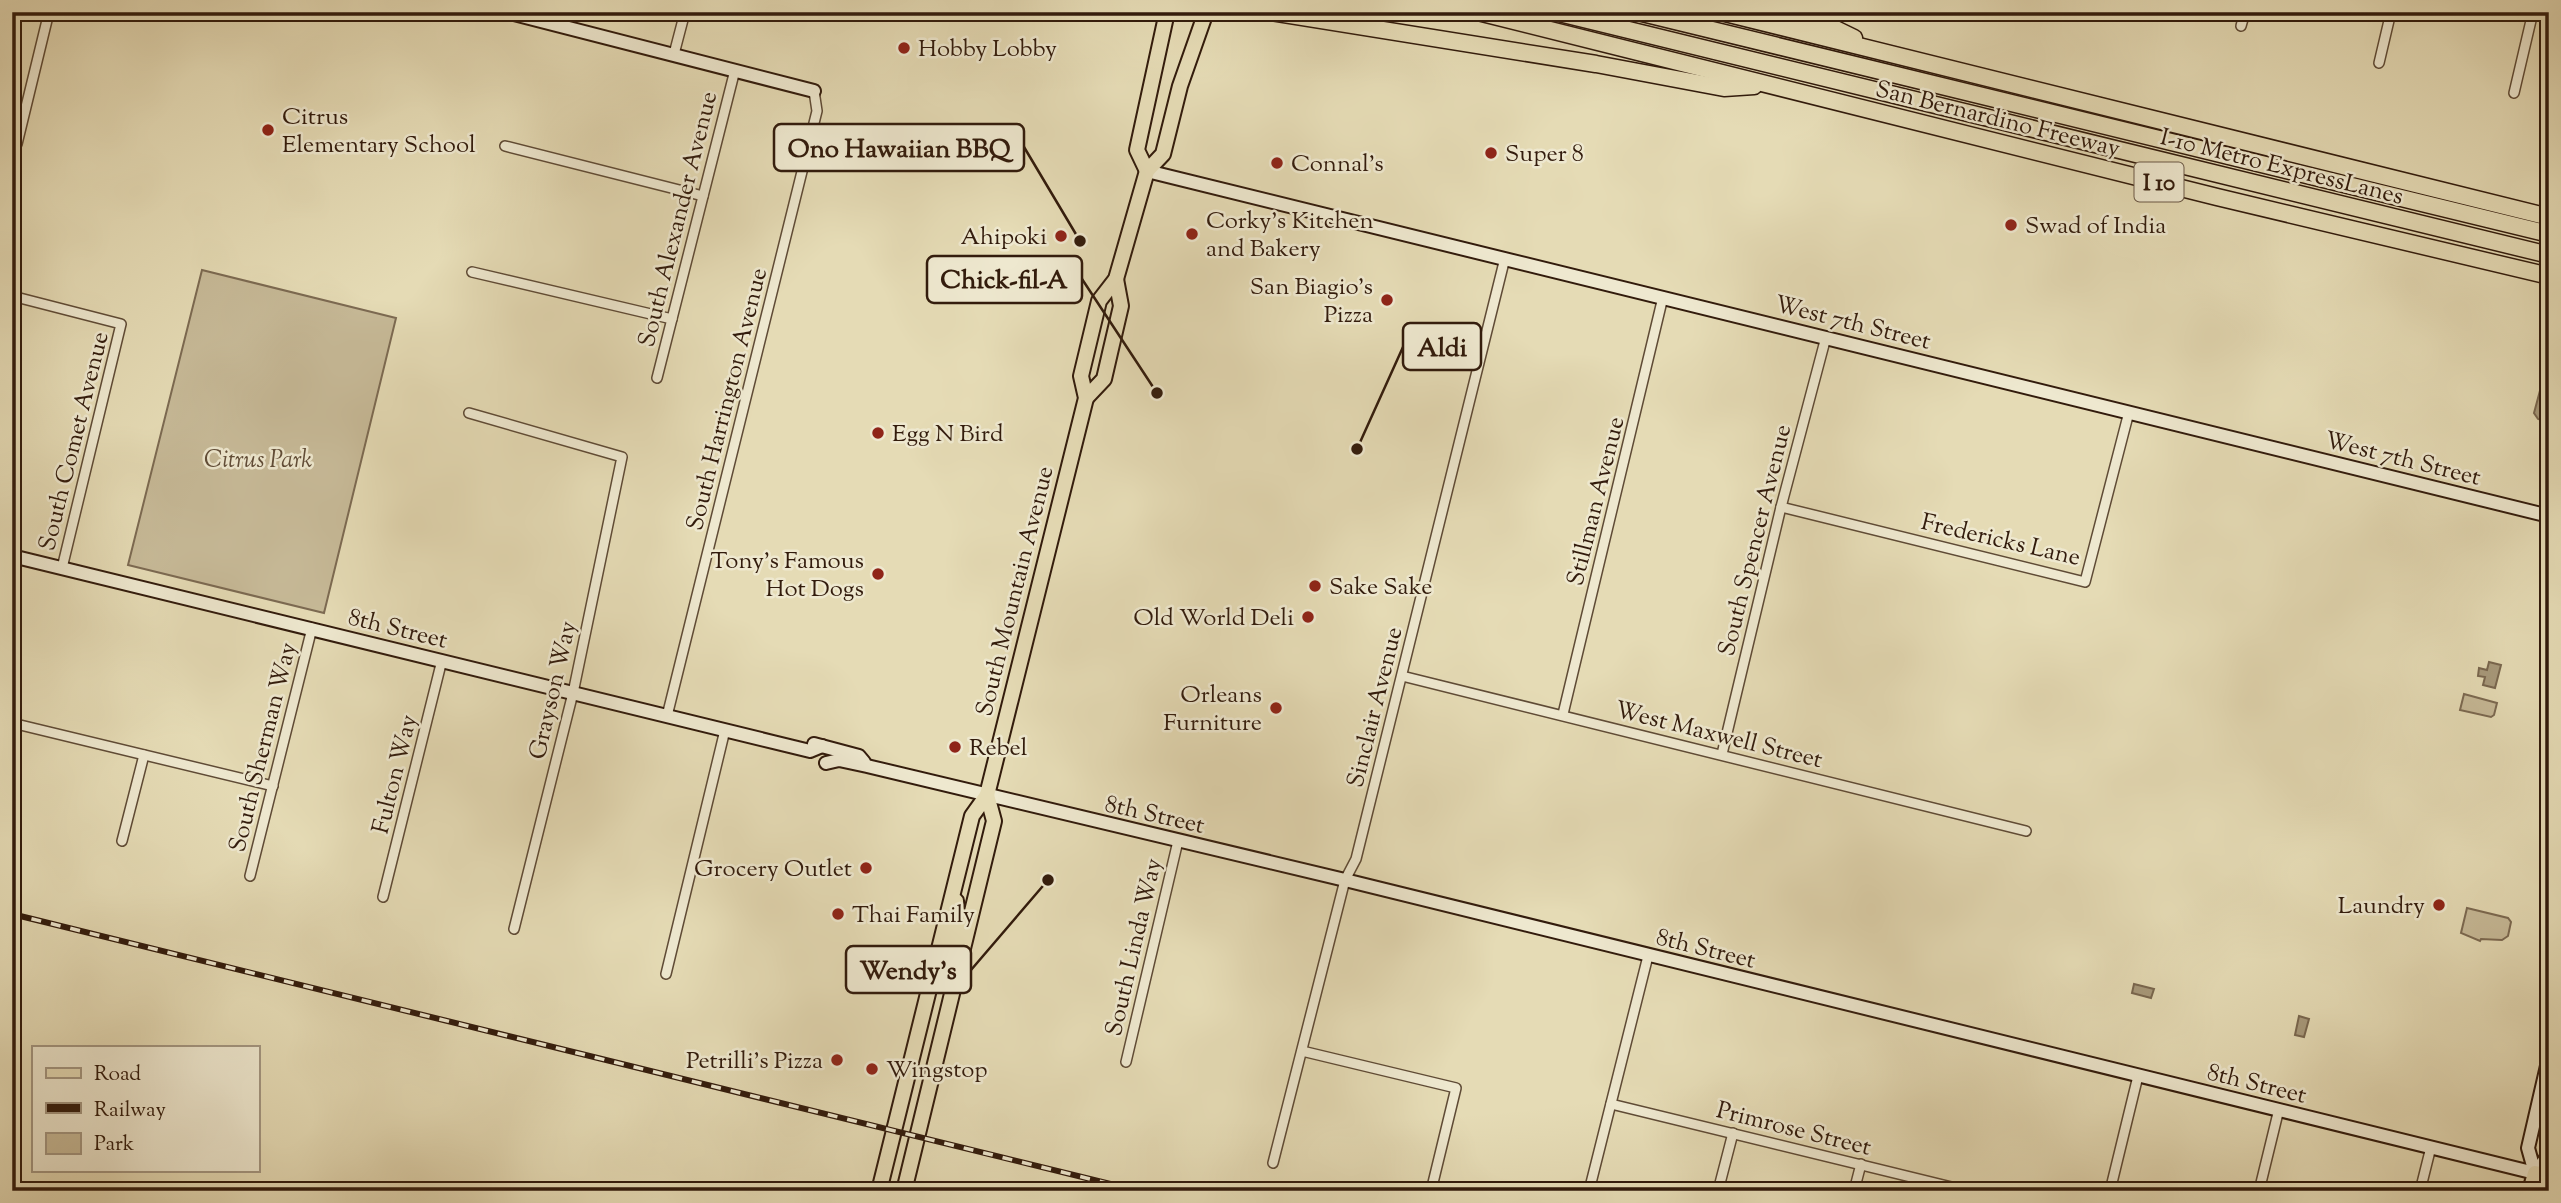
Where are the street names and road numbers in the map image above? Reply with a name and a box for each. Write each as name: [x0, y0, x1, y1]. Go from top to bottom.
street label: San Bernardino Freeway: [1872, 73, 2123, 167]
street label: South Alexander Avenue: [631, 88, 727, 351]
street label: I-10 Metro ExpressLanes: [2156, 121, 2407, 215]
road number: I 10: [2134, 162, 2184, 202]
street label: South Harrington Avenue: [679, 265, 777, 534]
street label: West 7th Street: [1771, 288, 1934, 360]
street label: South Comet Avenue: [31, 328, 119, 555]
street label: Stillman Avenue: [1560, 413, 1634, 590]
street label: South Spencer Avenue: [1711, 421, 1801, 660]
street label: West 7th Street: [2321, 424, 2484, 496]
street label: South Mountain Avenue: [968, 463, 1064, 720]
street label: Fredericks Lane: [1918, 506, 2083, 576]
street label: 8th Street: [344, 601, 451, 659]
street label: Grayson Way: [522, 618, 586, 763]
street label: Sinclair Avenue: [1340, 624, 1412, 791]
street label: South Sherman Way: [221, 639, 306, 856]
street label: West Maxwell Street: [1611, 694, 1826, 778]
street label: Fulton Way: [365, 711, 427, 838]
street label: 8th Street: [1101, 788, 1208, 844]
street label: South Linda Way: [1098, 855, 1172, 1040]
street label: 8th Street: [1652, 921, 1759, 979]
street label: 8th Street: [2203, 1056, 2310, 1114]
street label: Primrose Street: [1713, 1094, 1875, 1166]

